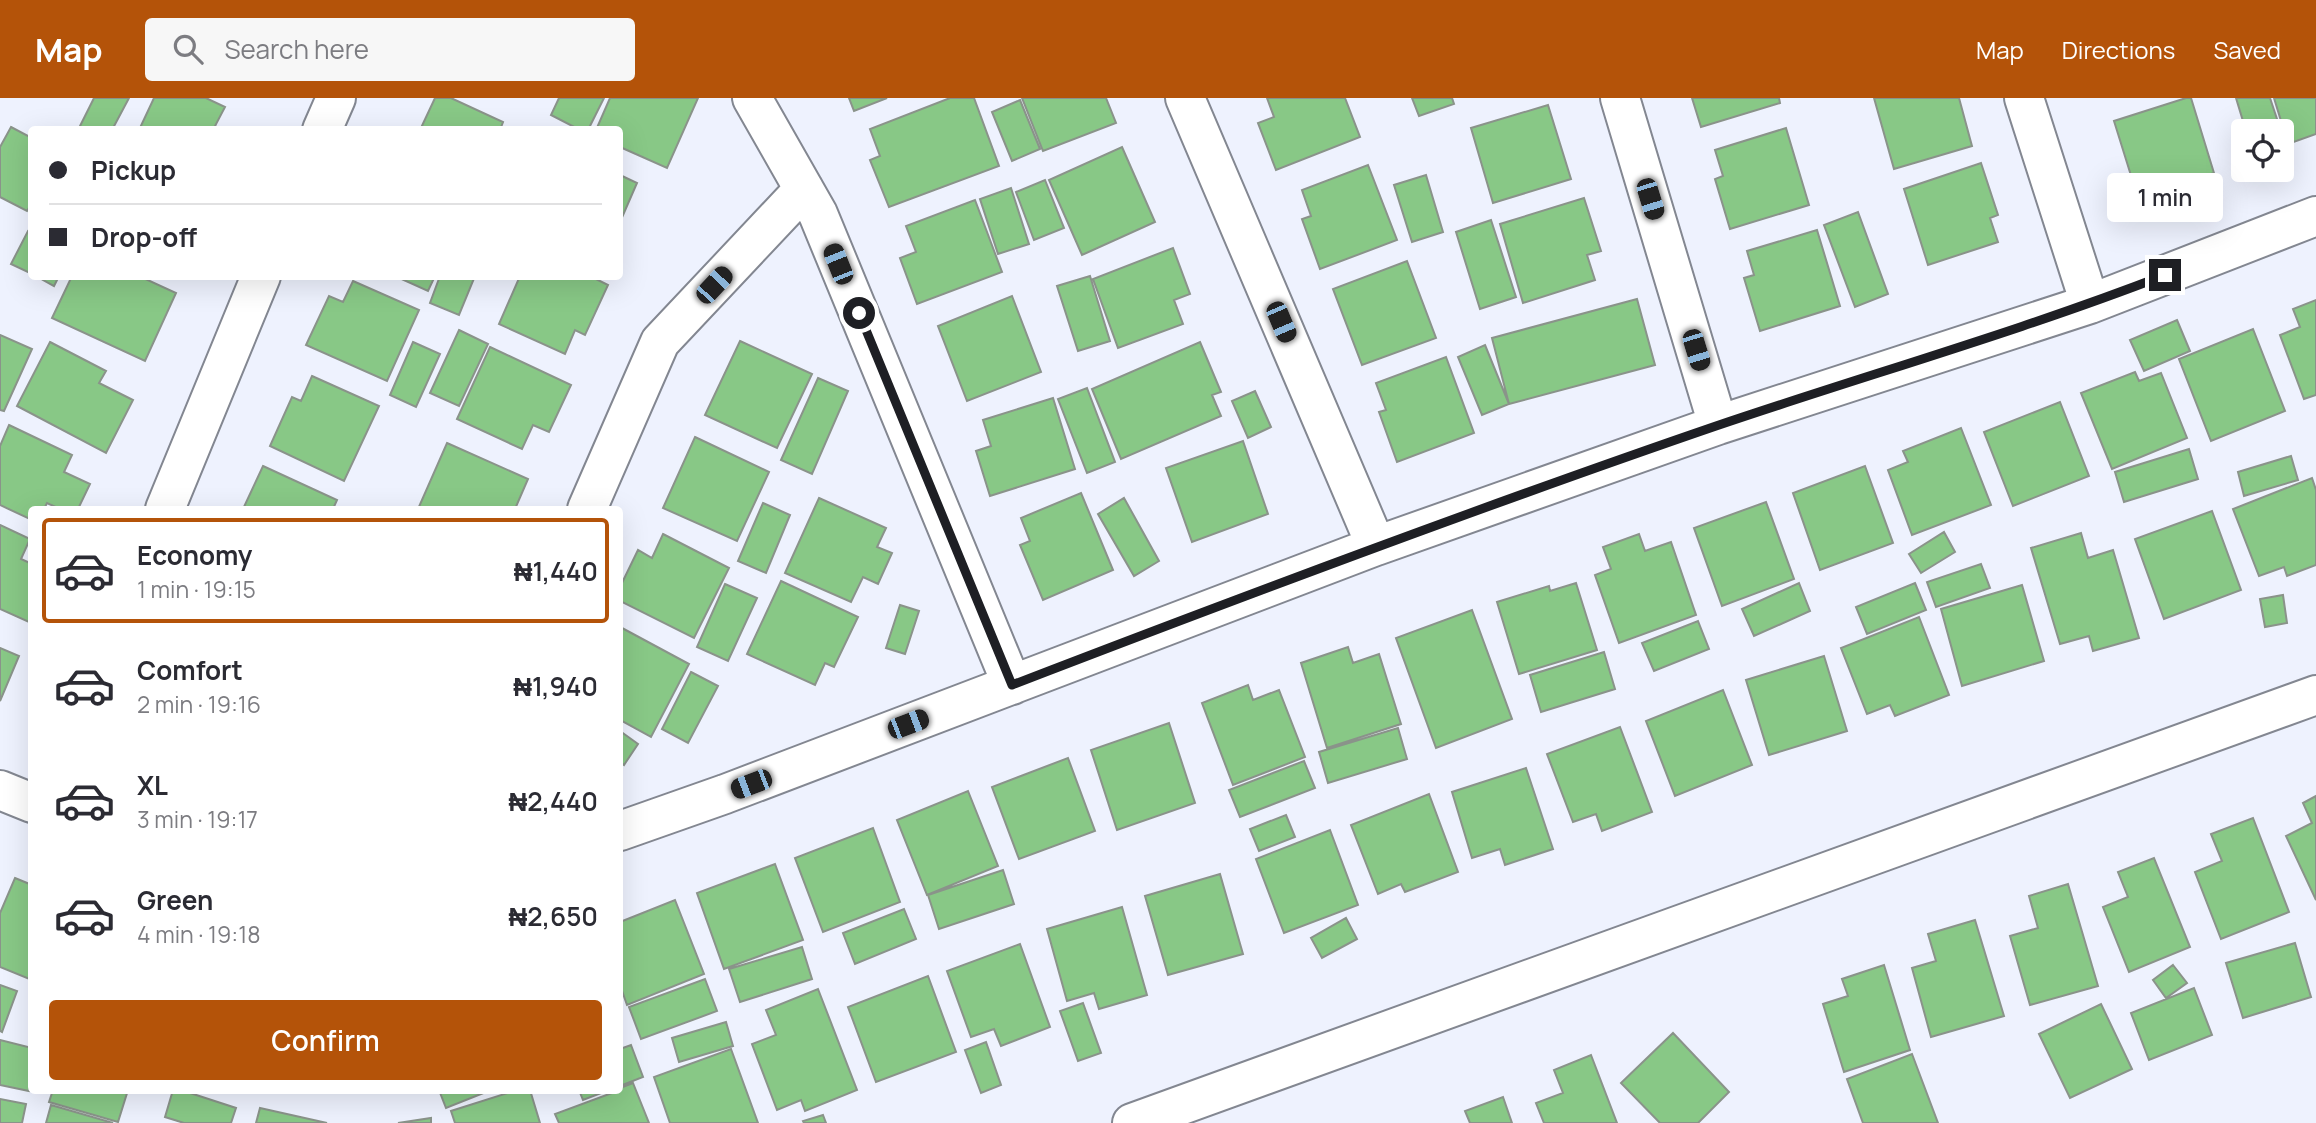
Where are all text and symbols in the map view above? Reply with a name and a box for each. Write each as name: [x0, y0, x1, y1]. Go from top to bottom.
search box: [145, 18, 635, 81]
text: Map: [35, 27, 103, 72]
icon: search: [169, 30, 207, 68]
text: Search here: [225, 31, 369, 67]
text: Map: [1976, 33, 2024, 66]
text: Directions: [2062, 33, 2175, 66]
text: Saved: [2213, 33, 2281, 66]
map controls: [2231, 119, 2294, 182]
button: locate: [2231, 119, 2294, 182]
text: Pickup: [91, 152, 176, 188]
callout: 1 min: [2107, 174, 2223, 222]
car: [1634, 176, 1667, 222]
text: 1 min: [2138, 181, 2192, 213]
text: Drop-off: [91, 219, 197, 255]
car: [821, 241, 856, 287]
route end: [2149, 259, 2181, 291]
car: [692, 262, 737, 308]
route start: [843, 297, 875, 329]
car: [1264, 299, 1299, 345]
car: [1680, 327, 1713, 373]
text: Economy: [137, 537, 252, 573]
icon: car: [53, 539, 116, 602]
text: ₦1,440: [514, 553, 598, 589]
text: 1 min · 19:15: [137, 573, 256, 605]
text: Comfort: [137, 652, 243, 688]
icon: car: [53, 654, 116, 717]
text: ₦1,940: [513, 668, 598, 704]
text: 2 min · 19:16: [137, 688, 261, 720]
car: [885, 707, 932, 741]
text: XL: [137, 767, 168, 803]
car: [728, 767, 775, 801]
icon: car: [53, 769, 116, 832]
text: ₦2,440: [509, 783, 598, 819]
text: 3 min · 19:17: [137, 803, 258, 835]
text: Green: [137, 882, 213, 918]
icon: car: [53, 884, 116, 947]
text: ₦2,650: [508, 898, 598, 934]
text: 4 min · 19:18: [137, 918, 261, 950]
button: Confirm: [49, 1000, 602, 1080]

